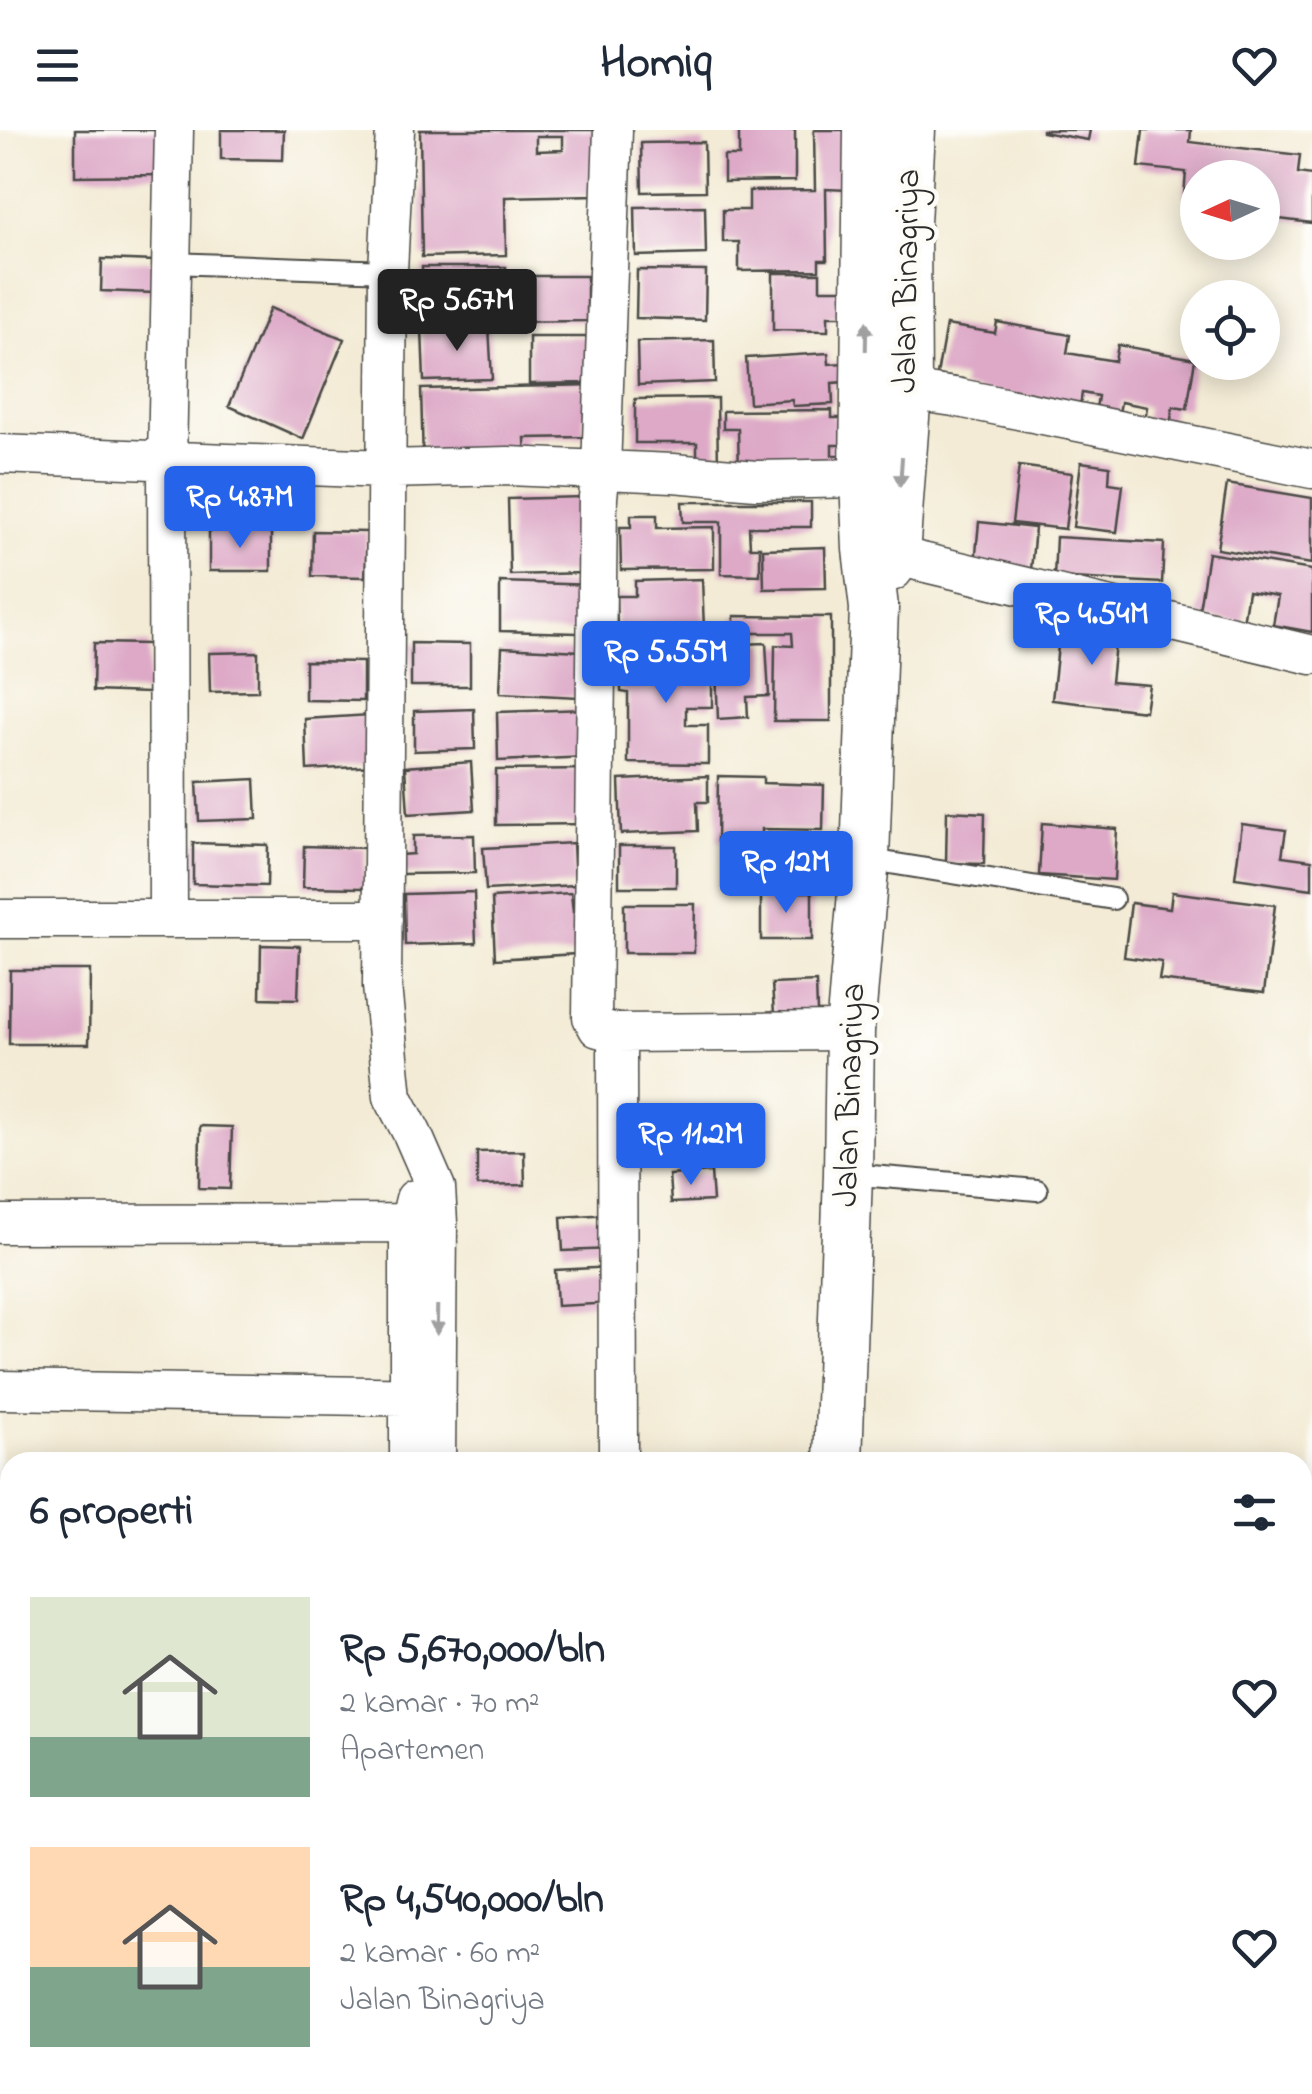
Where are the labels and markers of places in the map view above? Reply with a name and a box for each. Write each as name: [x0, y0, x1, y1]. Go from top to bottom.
pin: Rp 5.67M: [354, 269, 560, 354]
pin: Rp 4.87M: [137, 466, 343, 551]
pin: Rp 4.54M: [989, 583, 1195, 668]
pin: Rp 5.55M: [563, 621, 769, 706]
pin: Rp 12M: [705, 831, 867, 916]
pin: Rp 11.2M: [588, 1103, 794, 1188]

